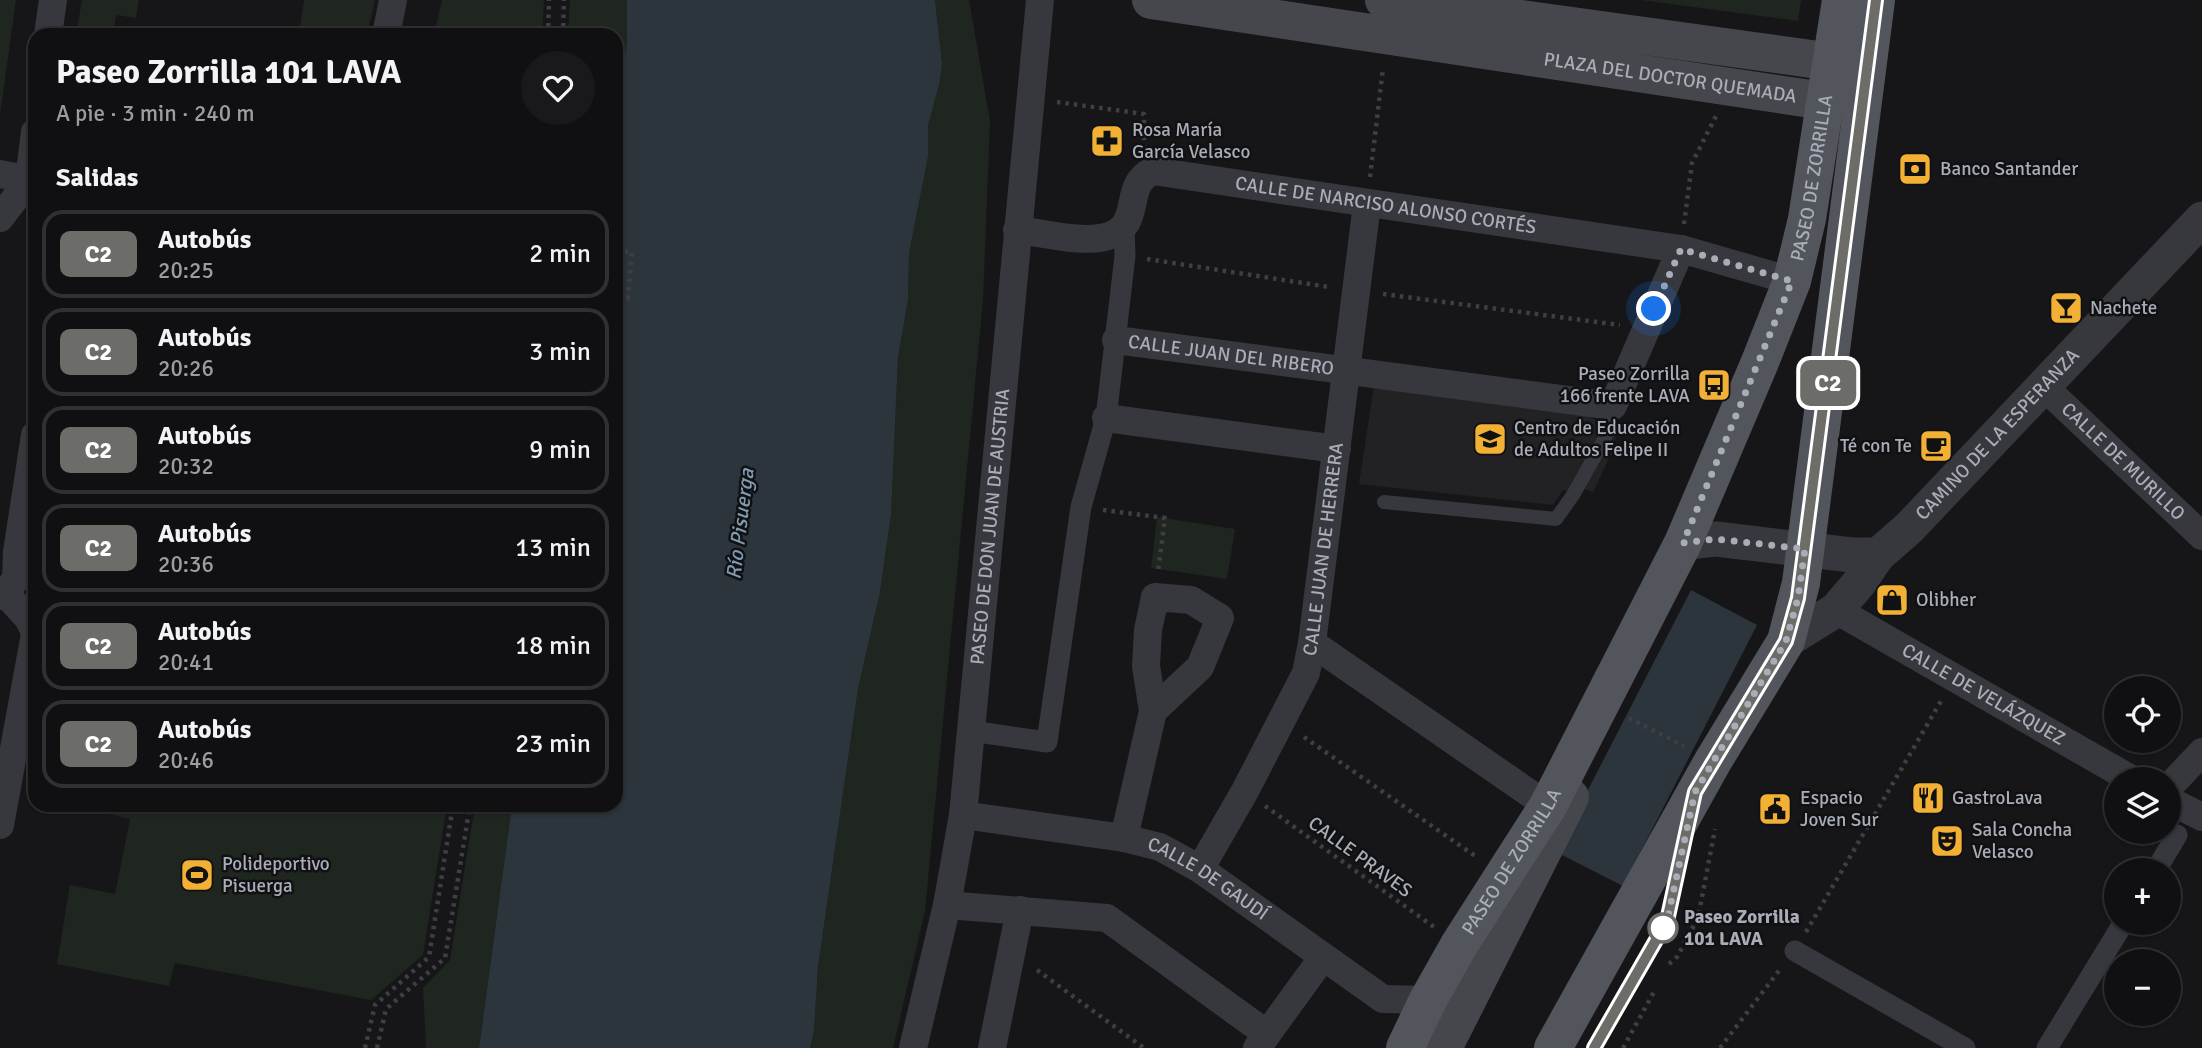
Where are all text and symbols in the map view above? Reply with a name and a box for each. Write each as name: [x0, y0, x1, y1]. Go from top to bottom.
street label: PLAZA DEL DOCTOR QUEMADA: [1542, 47, 1799, 109]
button: heart: [521, 51, 595, 125]
text: Paseo Zorrilla 101 LAVA: [56, 52, 401, 93]
street label: PASEO DE ZORRILLA: [1785, 93, 1838, 264]
text: A pie · 3 min · 240 m: [56, 99, 255, 128]
place label: Rosa María García Velasco: [1132, 118, 1250, 164]
pharmacy icon: Rosa María García Velasco: [1088, 122, 1126, 160]
bank icon: Banco Santander: [1896, 150, 1934, 188]
place label: Banco Santander: [1940, 157, 2078, 181]
text: Salidas: [56, 162, 138, 194]
street label: CALLE DE NARCISO ALONSO CORTÉS: [1234, 171, 1538, 239]
text: Autobús: [158, 224, 251, 256]
text: 2 min: [529, 238, 591, 270]
text: C2: [85, 239, 112, 269]
text: 20:25: [158, 256, 214, 285]
bar icon: Nachete: [2047, 289, 2085, 327]
your location: [1636, 291, 1671, 326]
place label: Nachete: [2090, 296, 2157, 320]
text: Autobús: [158, 322, 251, 354]
street label: CALLE JUAN DEL RIBERO: [1127, 330, 1335, 381]
text: 3 min: [529, 336, 591, 368]
text: C2: [85, 337, 112, 367]
street label: CAMINO DE LA ESPERANZA: [1911, 343, 2085, 525]
text: 20:26: [158, 354, 214, 383]
line badge: C2: [1797, 360, 1860, 406]
place label: Paseo Zorrilla 166 frente LAVA: [1560, 362, 1690, 408]
bus stop icon: Paseo Zorrilla 166 frente LAVA: [1695, 366, 1733, 404]
text: C2: [1814, 368, 1842, 398]
street label: PASEO DE DON JUAN DE AUSTRIA: [965, 387, 1015, 666]
street label: CALLE DE MURILLO: [2056, 397, 2190, 526]
place label: Centro de Educación de Adultos Felipe II: [1514, 416, 1680, 462]
text: Autobús: [158, 420, 251, 452]
school or university icon: Centro de Educación de Adultos Felipe II: [1471, 420, 1509, 458]
cafe icon: Té con Te: [1917, 427, 1955, 465]
text: 9 min: [529, 434, 591, 466]
place label: Té con Te: [1840, 434, 1912, 458]
text: C2: [85, 435, 112, 465]
street label: CALLE JUAN DE HERRERA: [1298, 441, 1349, 658]
text: 20:32: [158, 452, 214, 481]
water label: Río Pisuerga: [720, 466, 760, 581]
text: Autobús: [158, 518, 251, 550]
text: 13 min: [515, 532, 591, 564]
text: C2: [85, 533, 112, 563]
text: 20:36: [158, 550, 214, 579]
shop icon: Olibher: [1873, 581, 1911, 619]
place label: Olibher: [1916, 588, 1976, 612]
text: Autobús: [158, 616, 251, 648]
text: 18 min: [515, 630, 591, 662]
text: C2: [85, 631, 112, 661]
street label: CALLE DE VELÁZQUEZ: [1897, 638, 2070, 751]
text: 20:41: [158, 648, 214, 677]
map controls: [2104, 676, 2181, 1026]
button: locate: [2104, 676, 2181, 753]
text: Autobús: [158, 714, 251, 746]
text: 23 min: [515, 728, 591, 760]
text: C2: [85, 729, 112, 759]
text: 20:46: [158, 746, 214, 775]
button: layers: [2104, 767, 2181, 844]
restaurant icon: GastroLava: [1909, 779, 1947, 817]
street label: PASEO DE ZORRILLA: [1457, 784, 1567, 939]
place label: Espacio Joven Sur: [1800, 786, 1879, 832]
place label: GastroLava: [1952, 786, 2043, 810]
public building icon: Espacio Joven Sur: [1756, 790, 1794, 828]
street label: CALLE PRAVES: [1303, 811, 1417, 903]
place label: Sala Concha Velasco: [1972, 818, 2072, 864]
theatre icon: Sala Concha Velasco: [1928, 822, 1966, 860]
street label: CALLE DE GAUDÍ: [1145, 832, 1273, 926]
place label: Polideportivo Pisuerga: [222, 852, 330, 898]
sports icon: Polideportivo Pisuerga: [178, 856, 216, 894]
button: +: [2104, 858, 2181, 935]
place label: Paseo Zorrilla 101 LAVA: [1684, 905, 1800, 951]
marker: Paseo Zorrilla 101 LAVA: [1648, 913, 1678, 943]
button: −: [2104, 949, 2181, 1026]

